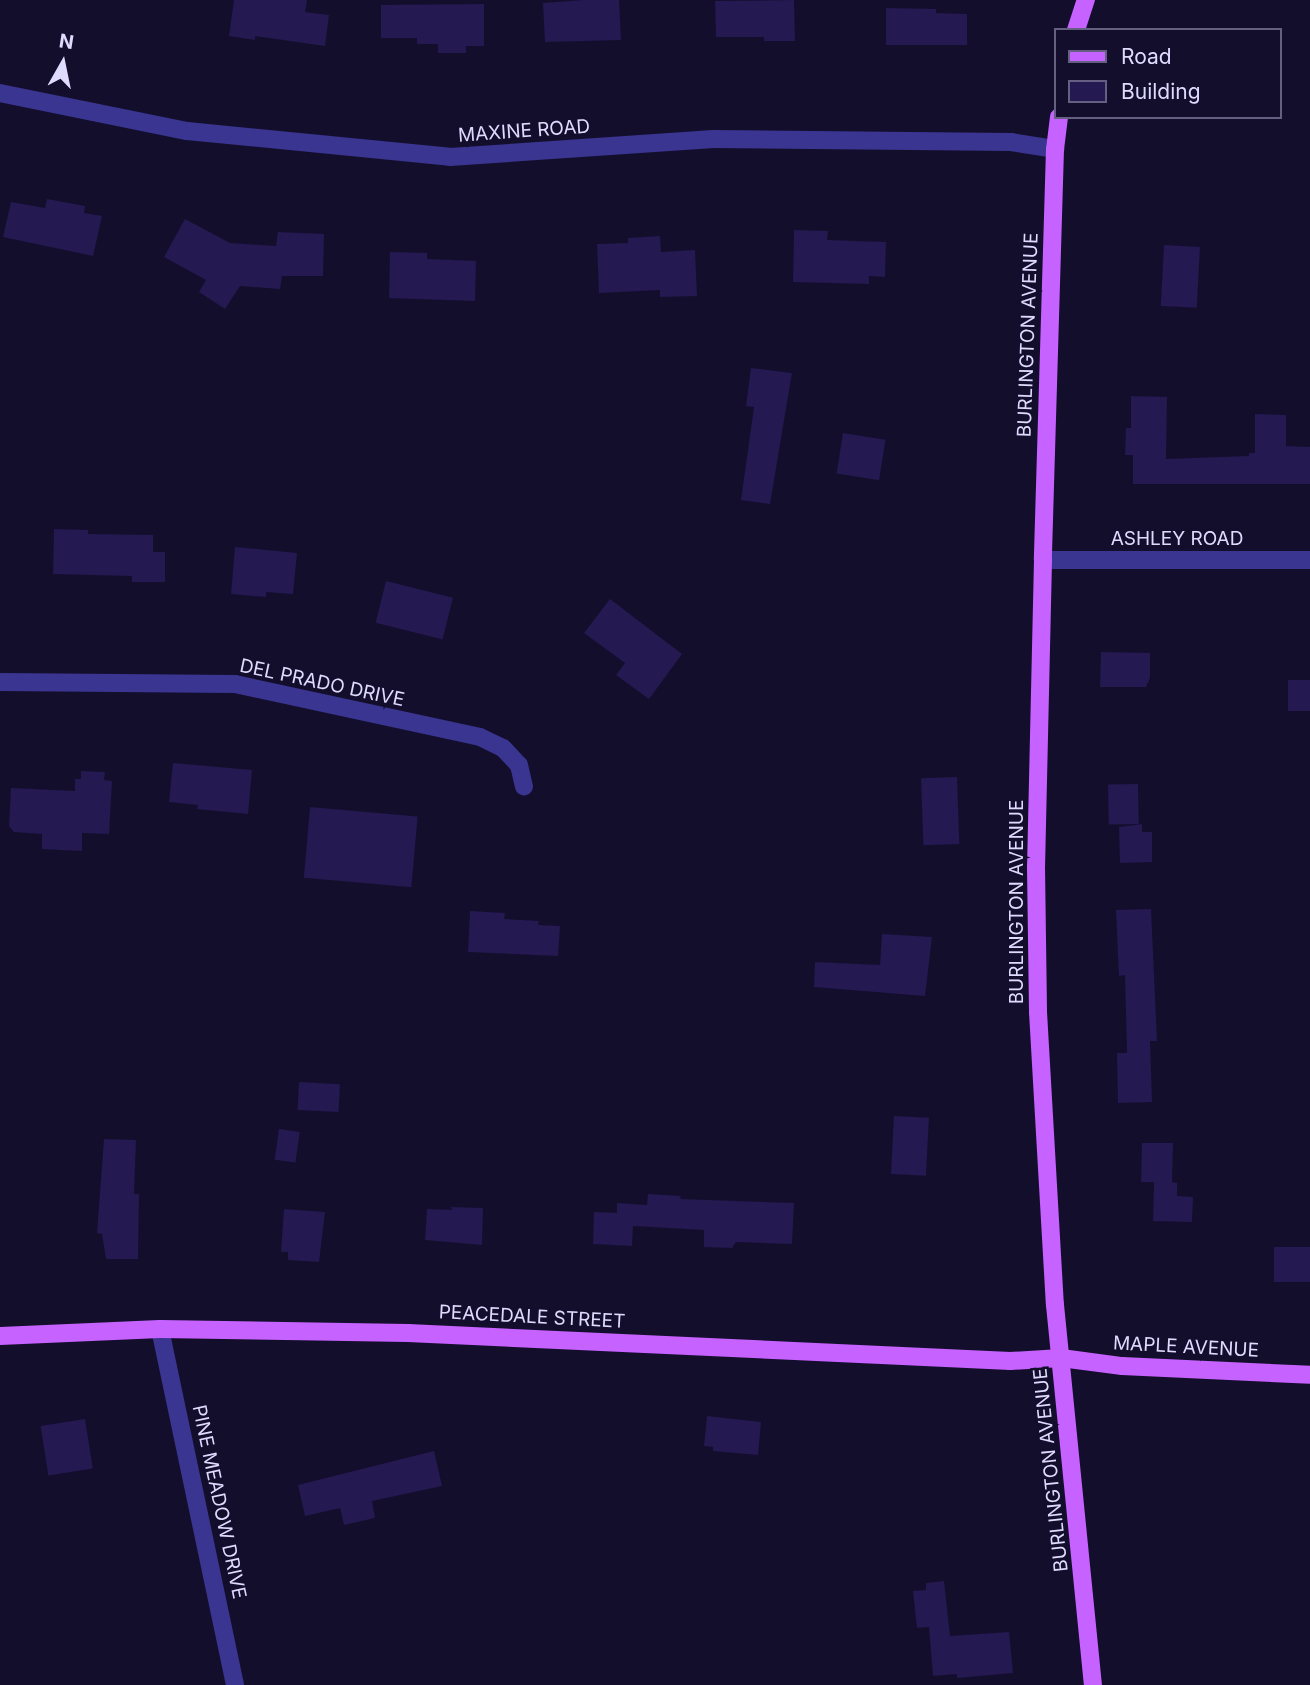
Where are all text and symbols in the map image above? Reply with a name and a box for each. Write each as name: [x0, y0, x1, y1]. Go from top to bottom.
north arrow: [28, 28, 98, 98]
legend: [1054, 28, 1282, 119]
text: N: [57, 29, 75, 54]
text: Road: [1121, 44, 1172, 69]
text: Building: [1121, 79, 1201, 104]
street label: MAXINE ROAD: [457, 115, 591, 147]
street label: BURLINGTON AVENUE: [1013, 232, 1043, 438]
street label: ASHLEY ROAD: [1111, 528, 1243, 550]
street label: DEL PRADO DRIVE: [238, 654, 406, 712]
street label: BURLINGTON AVENUE: [1006, 800, 1028, 1004]
street label: PEACEDALE STREET: [438, 1301, 626, 1333]
street label: MAPLE AVENUE: [1112, 1332, 1260, 1362]
street label: BURLINGTON AVENUE: [1029, 1367, 1073, 1573]
street label: PINE MEADOW DRIVE: [187, 1403, 251, 1601]

